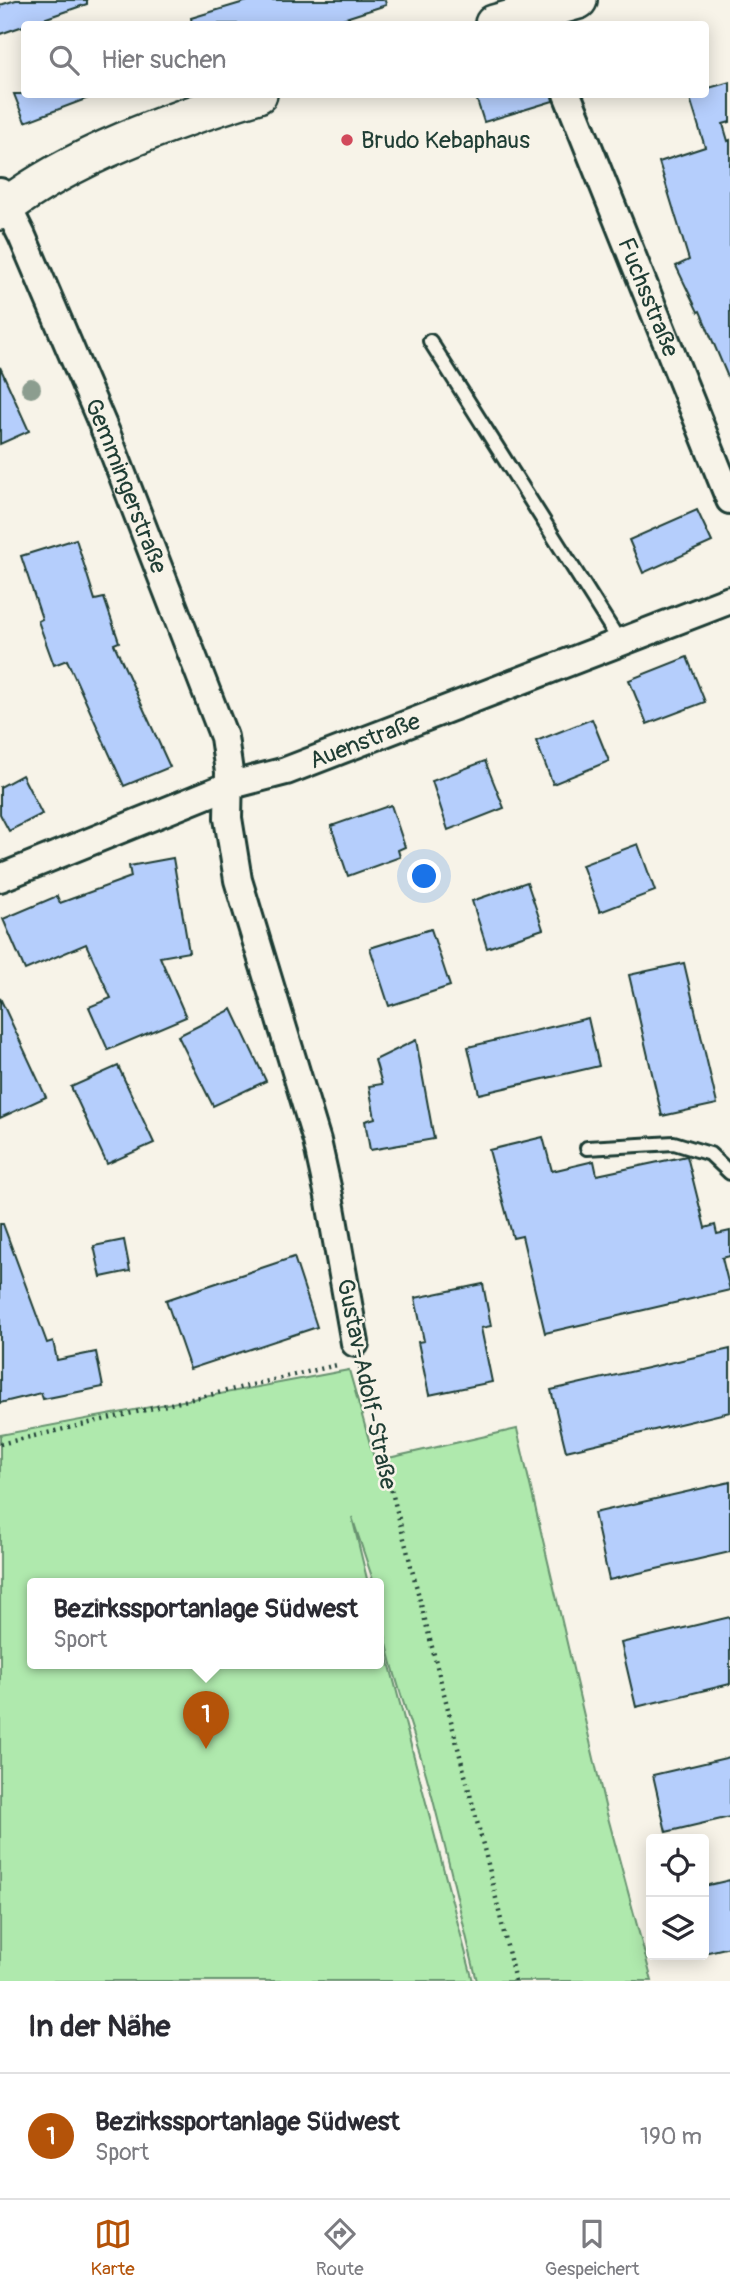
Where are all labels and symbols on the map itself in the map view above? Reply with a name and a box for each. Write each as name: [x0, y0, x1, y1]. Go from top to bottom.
place label: Brudo Kebaphaus: [361, 126, 530, 155]
marker: Brudo Kebaphaus: [339, 132, 355, 148]
street label: Fuchsstraße: [611, 234, 685, 361]
street label: Gemmingerstraße: [78, 394, 173, 578]
street label: Auenstraße: [305, 707, 424, 776]
your location: [407, 859, 441, 893]
street label: Gustav-Adolf-Straße: [330, 1276, 403, 1492]
pin: 1: [183, 1691, 229, 1749]

